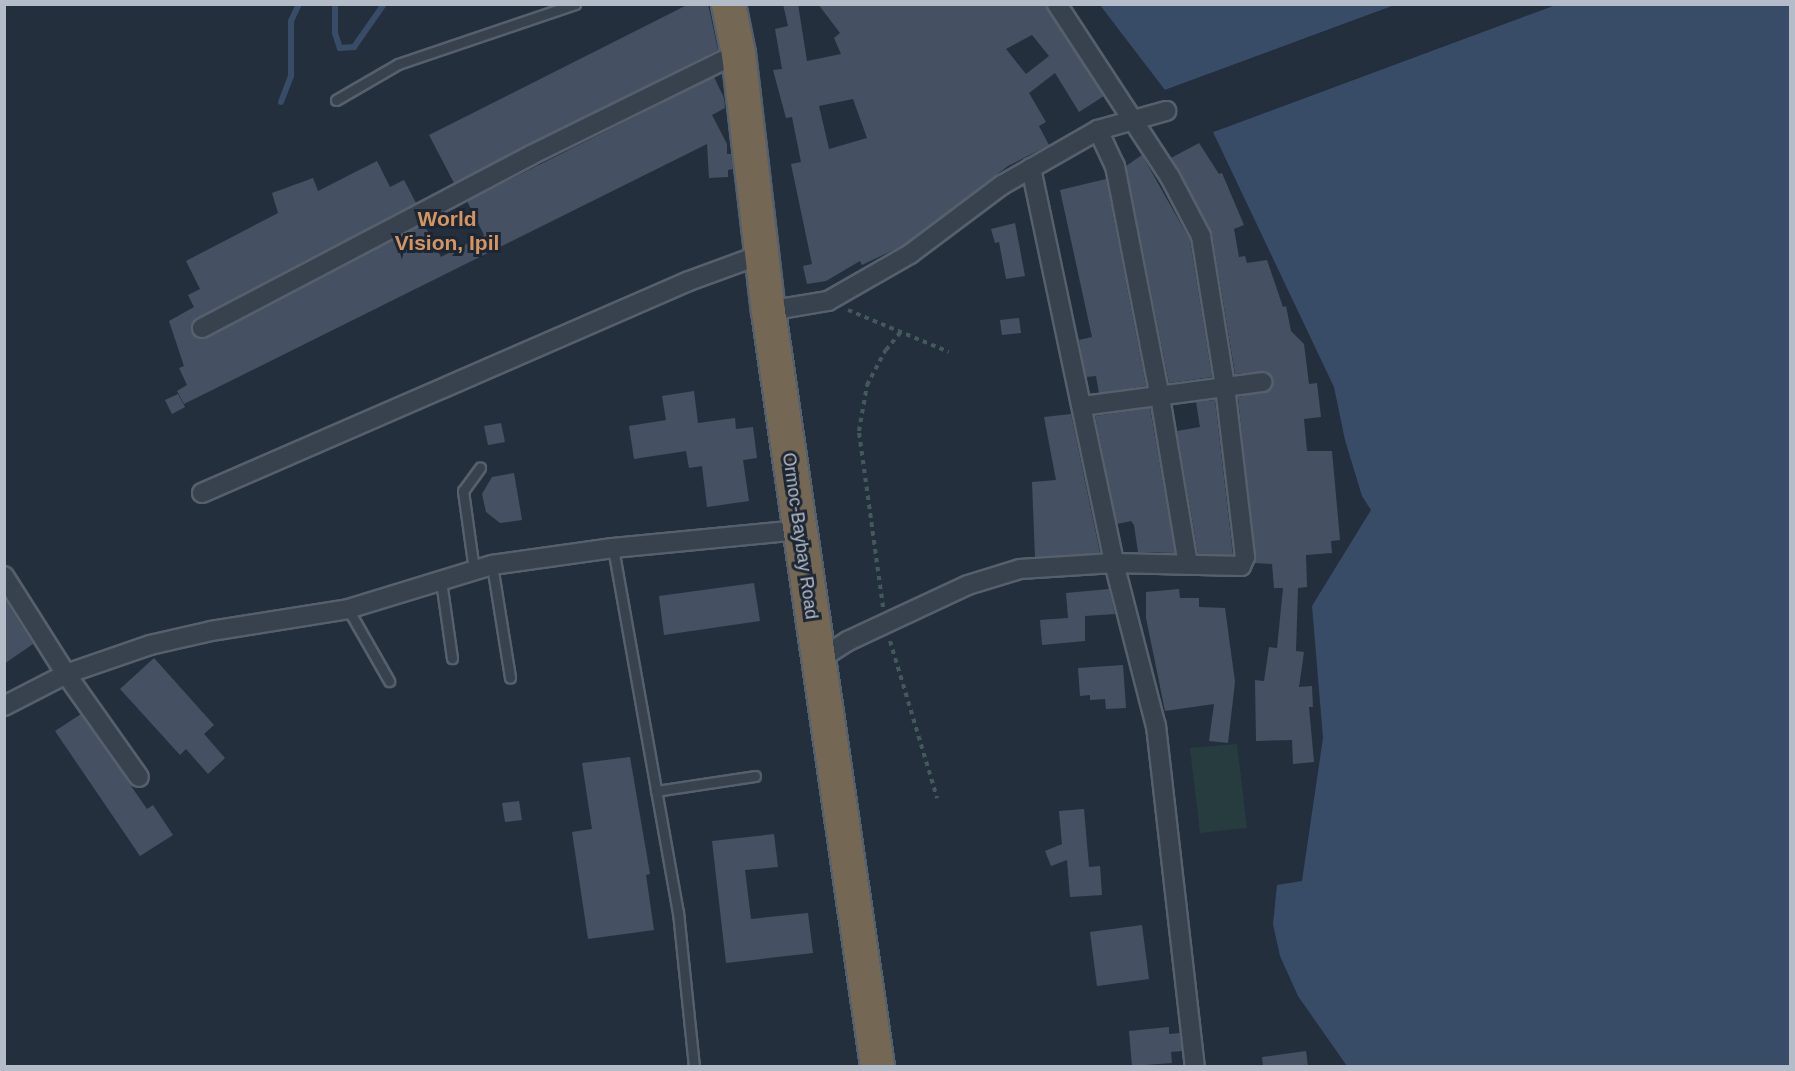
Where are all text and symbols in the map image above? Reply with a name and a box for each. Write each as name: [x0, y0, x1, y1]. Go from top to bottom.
district label: World Vision, Ipil: [395, 206, 499, 256]
street label: Ormoc-Baybay Road: [778, 451, 822, 621]

